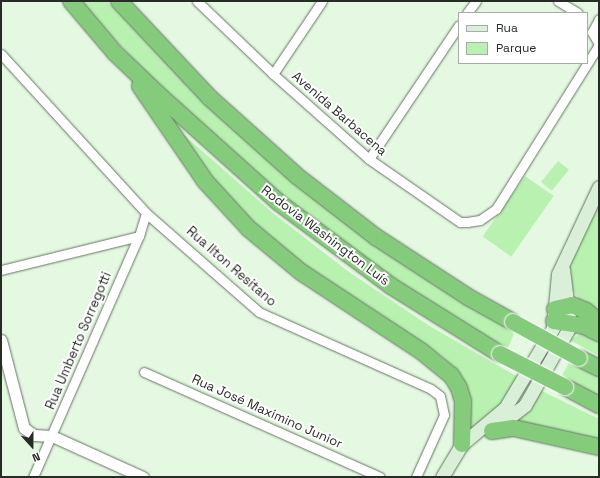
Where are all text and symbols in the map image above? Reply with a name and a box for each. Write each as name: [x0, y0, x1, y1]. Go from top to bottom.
legend: [458, 12, 588, 64]
text: Rua: [496, 20, 518, 36]
text: Parque: [496, 40, 536, 56]
street label: Avenida Barbacena: [288, 69, 390, 159]
street label: Rodovia Washington Luís: [258, 183, 392, 289]
street label: Rua Ilton Resitano: [183, 224, 279, 310]
street label: Rua Umberto Sorregotti: [43, 270, 115, 412]
street label: Rua José Maximino Junior: [189, 372, 345, 452]
north arrow: [12, 426, 52, 466]
text: N: [30, 449, 42, 465]

